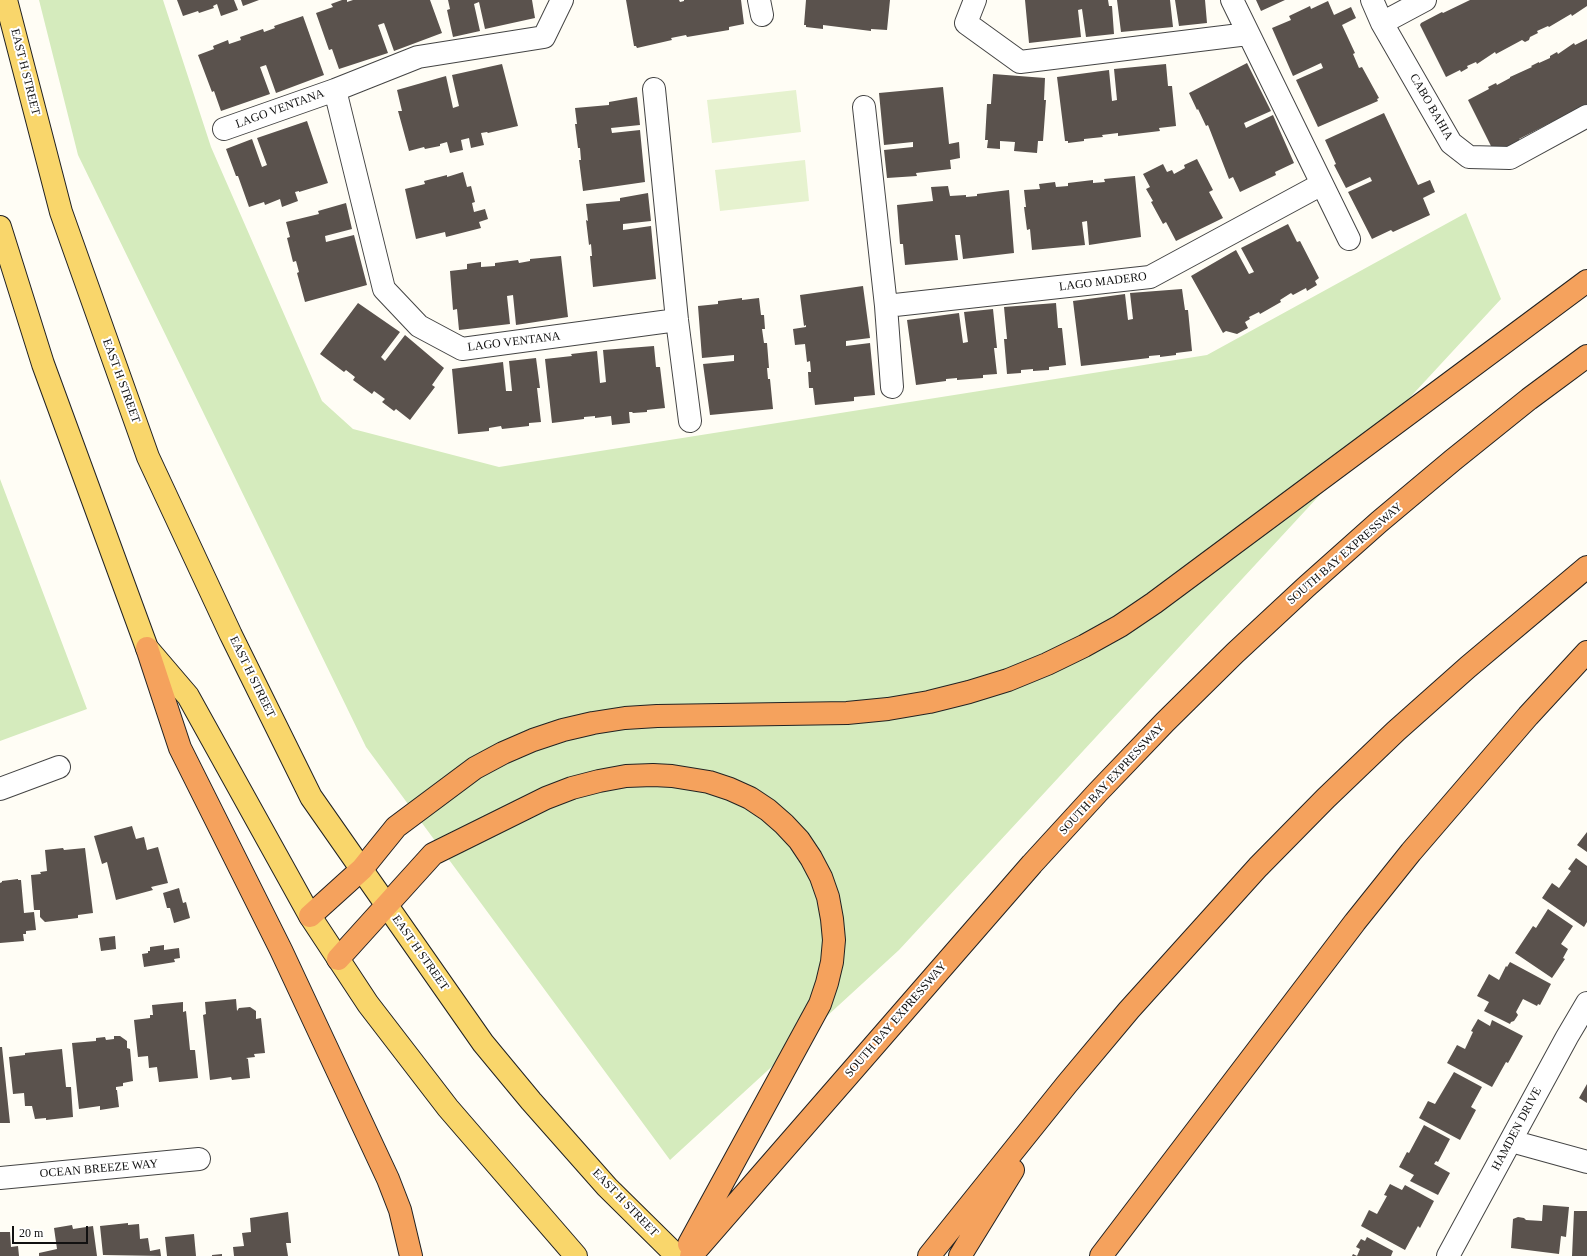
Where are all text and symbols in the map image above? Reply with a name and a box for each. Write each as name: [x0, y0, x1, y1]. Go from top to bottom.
street label: EAST H STREET: [7, 27, 43, 117]
street label: CABO BAHIA: [1406, 71, 1456, 143]
street label: LAGO VENTANA: [234, 86, 326, 132]
street label: LAGO MADERO: [1058, 269, 1148, 295]
street label: LAGO VENTANA: [467, 329, 561, 355]
street label: EAST H STREET: [99, 337, 143, 425]
street label: SOUTH BAY EXPRESSWAY: [1284, 500, 1406, 608]
street label: EAST H STREET: [226, 634, 278, 720]
street label: SOUTH BAY EXPRESSWAY: [1056, 720, 1168, 838]
street label: EAST H STREET: [389, 913, 451, 993]
street label: SOUTH BAY EXPRESSWAY: [842, 959, 950, 1081]
street label: HAMDEN DRIVE: [1489, 1085, 1545, 1173]
street label: OCEAN BREEZE WAY: [39, 1157, 159, 1181]
street label: EAST H STREET: [589, 1166, 661, 1240]
scale bar: [14, 1218, 90, 1244]
text: 20 m: [19, 1226, 43, 1240]

